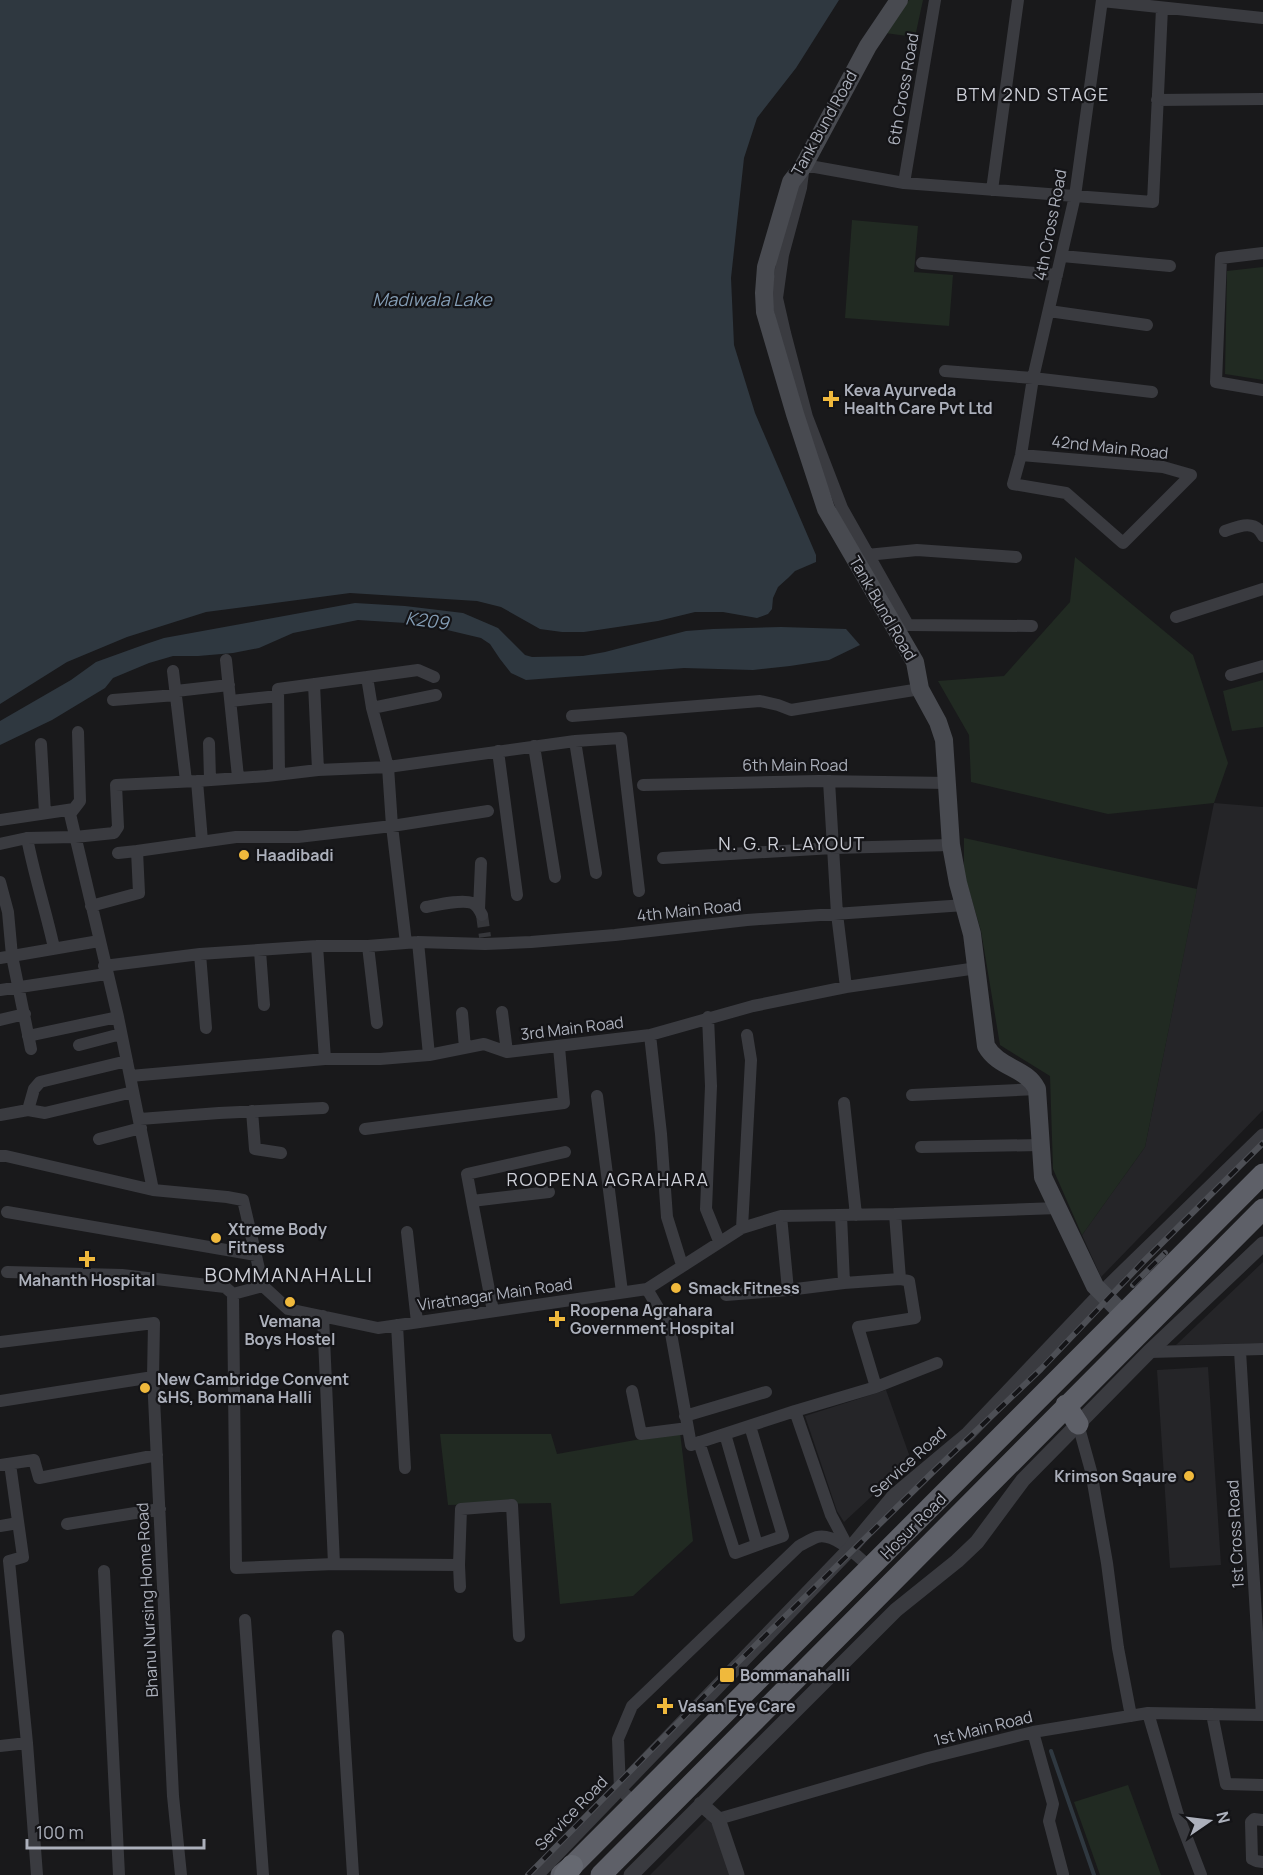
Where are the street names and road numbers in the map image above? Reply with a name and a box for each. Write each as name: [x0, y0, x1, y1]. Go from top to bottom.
street label: 6th Cross Road: [882, 31, 924, 147]
street label: Tank Bund Road: [786, 66, 862, 180]
street label: 4th Cross Road: [1028, 167, 1072, 283]
street label: 42nd Main Road: [1050, 430, 1170, 464]
street label: Tank Bund Road: [844, 552, 922, 664]
street label: 6th Main Road: [742, 754, 848, 776]
street label: 4th Main Road: [636, 894, 742, 926]
street label: 3rd Main Road: [519, 1011, 625, 1045]
street label: Viratnagar Main Road: [416, 1272, 574, 1316]
street label: Service Road: [865, 1422, 951, 1502]
street label: 1st Cross Road: [1221, 1479, 1249, 1589]
street label: Hosur Road: [875, 1488, 951, 1564]
street label: Bhanu Nursing Home Road: [131, 1502, 163, 1698]
street label: 1st Main Road: [931, 1705, 1035, 1751]
street label: Service Road: [530, 1771, 612, 1855]

